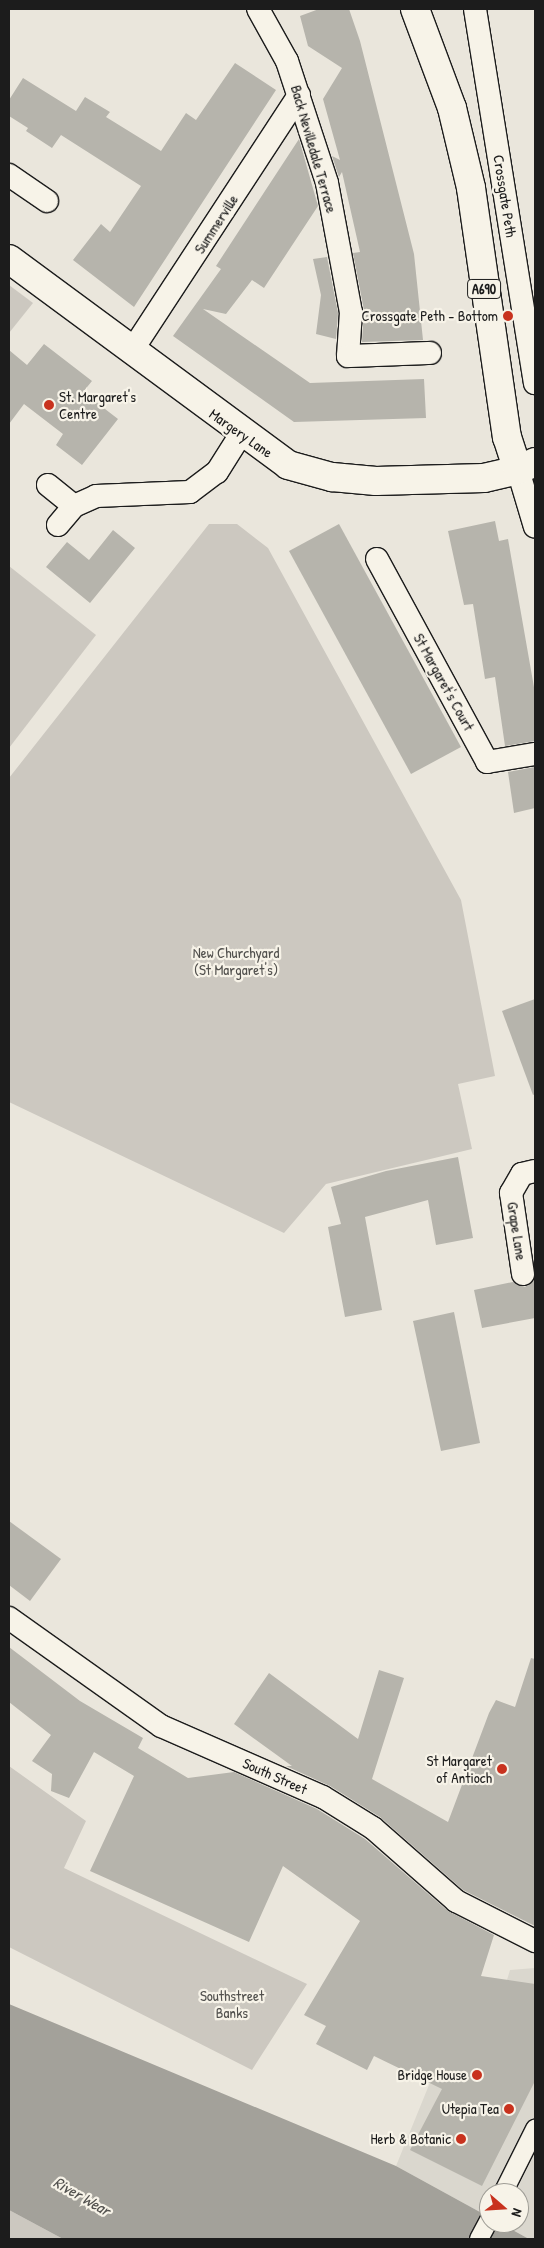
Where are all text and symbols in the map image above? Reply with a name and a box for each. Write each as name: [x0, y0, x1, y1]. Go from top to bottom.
street label: Back Nevilledale Terrace: [287, 83, 341, 215]
street label: Crossgate Peth: [490, 153, 520, 239]
street label: Summerville: [190, 191, 242, 257]
road number: A690: [466, 278, 502, 300]
place label: Crossgate Peth - Bottom: [361, 307, 498, 325]
marker: Crossgate Peth - Bottom: [502, 310, 514, 322]
place label: St. Margaret's Centre: [59, 387, 136, 422]
marker: St. Margaret's Centre: [43, 399, 55, 411]
street label: Margery Lane: [206, 405, 276, 461]
street label: St Margaret's Court: [410, 630, 478, 734]
park label: New Churchyard (St Margaret's): [193, 943, 279, 978]
street label: Grape Lane: [504, 1201, 530, 1261]
place label: St Margaret of Antioch: [426, 1751, 492, 1786]
street label: South Street: [240, 1754, 310, 1798]
marker: St Margaret of Antioch: [496, 1763, 508, 1775]
park label: Southstreet Banks: [200, 1986, 264, 2021]
place label: Bridge House: [398, 2066, 467, 2084]
marker: Bridge House: [471, 2069, 483, 2081]
place label: Utepia Tea: [442, 2100, 499, 2118]
marker: Utepia Tea: [503, 2103, 515, 2115]
place label: Herb & Botanic: [371, 2130, 451, 2148]
marker: Herb & Botanic: [455, 2133, 467, 2145]
water label: River Wear: [50, 2172, 114, 2220]
north arrow: [479, 2183, 529, 2233]
text: N: [508, 2206, 528, 2219]

